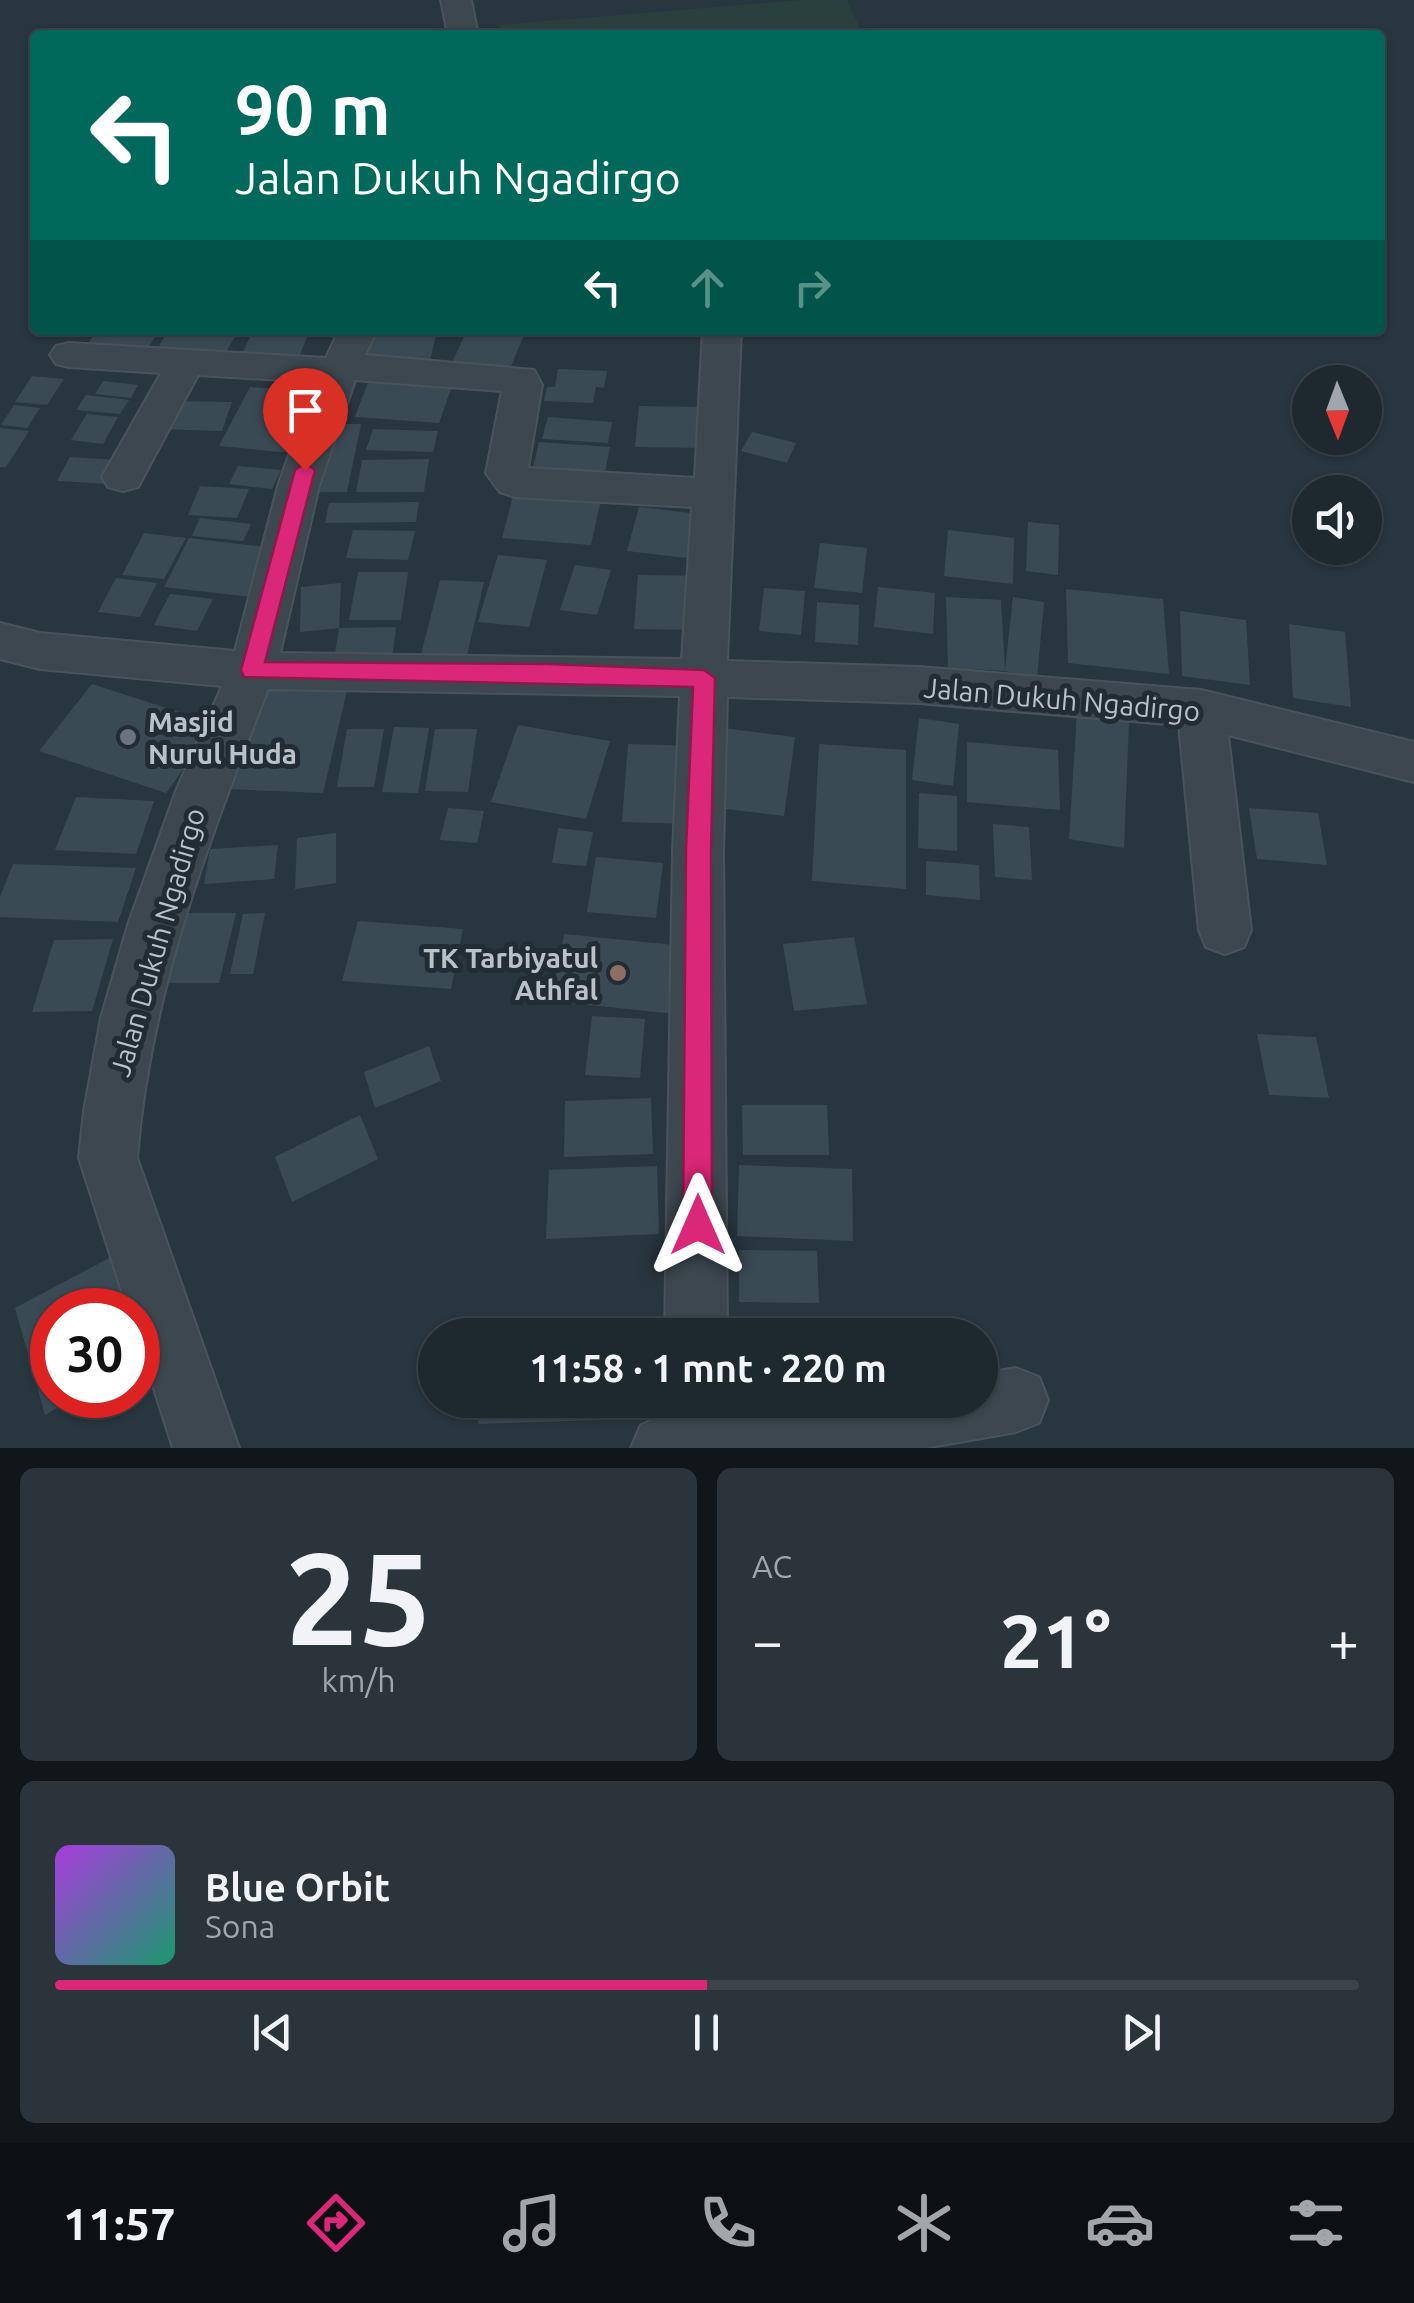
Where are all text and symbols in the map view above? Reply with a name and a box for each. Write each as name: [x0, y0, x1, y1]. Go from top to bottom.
icon: left: [70, 70, 200, 200]
text: 90 m: [235, 70, 391, 148]
text: Jalan Dukuh Ngadirgo: [235, 152, 681, 203]
icon: left: [575, 260, 630, 315]
icon: ahead: [680, 260, 735, 315]
icon: right: [785, 260, 840, 315]
north arrow: [1292, 365, 1382, 455]
map controls: [1292, 365, 1382, 565]
pin: [263, 368, 348, 471]
icon: arrive: [278, 383, 333, 438]
button: sound: [1292, 475, 1382, 565]
street label: Jalan Dukuh Ngadirgo: [923, 671, 1201, 727]
place label: Masjid Nurul Huda: [148, 706, 297, 769]
marker: Masjid Nurul Huda: [117, 726, 139, 748]
street label: Jalan Dukuh Ngadirgo: [104, 804, 210, 1080]
place label: TK Tarbiyatul Athfal: [423, 942, 598, 1005]
marker: TK Tarbiyatul Athfal: [607, 962, 629, 984]
position arrow: [646, 1173, 750, 1277]
speed limit sign: 30: [30, 1288, 160, 1418]
text: 11:58 · 1 mnt · 220 m: [529, 1347, 887, 1389]
text: 25: [285, 1524, 432, 1670]
text: AC: [752, 1548, 792, 1584]
text: 21°: [1000, 1598, 1111, 1682]
text: −: [752, 1610, 783, 1671]
text: +: [1328, 1610, 1359, 1671]
text: km/h: [322, 1662, 395, 1698]
text: Blue Orbit: [205, 1866, 390, 1908]
text: Sona: [205, 1908, 275, 1944]
icon: previous: [245, 2005, 300, 2060]
icon: pause: [679, 2005, 734, 2060]
icon: next: [1114, 2005, 1169, 2060]
icon: directions: [301, 2188, 371, 2258]
icon: music: [497, 2188, 567, 2258]
icon: phone: [693, 2188, 763, 2258]
icon: climate: [889, 2188, 959, 2258]
icon: car: [1085, 2188, 1155, 2258]
icon: filters: [1281, 2188, 1351, 2258]
text: 11:57: [63, 2198, 176, 2249]

